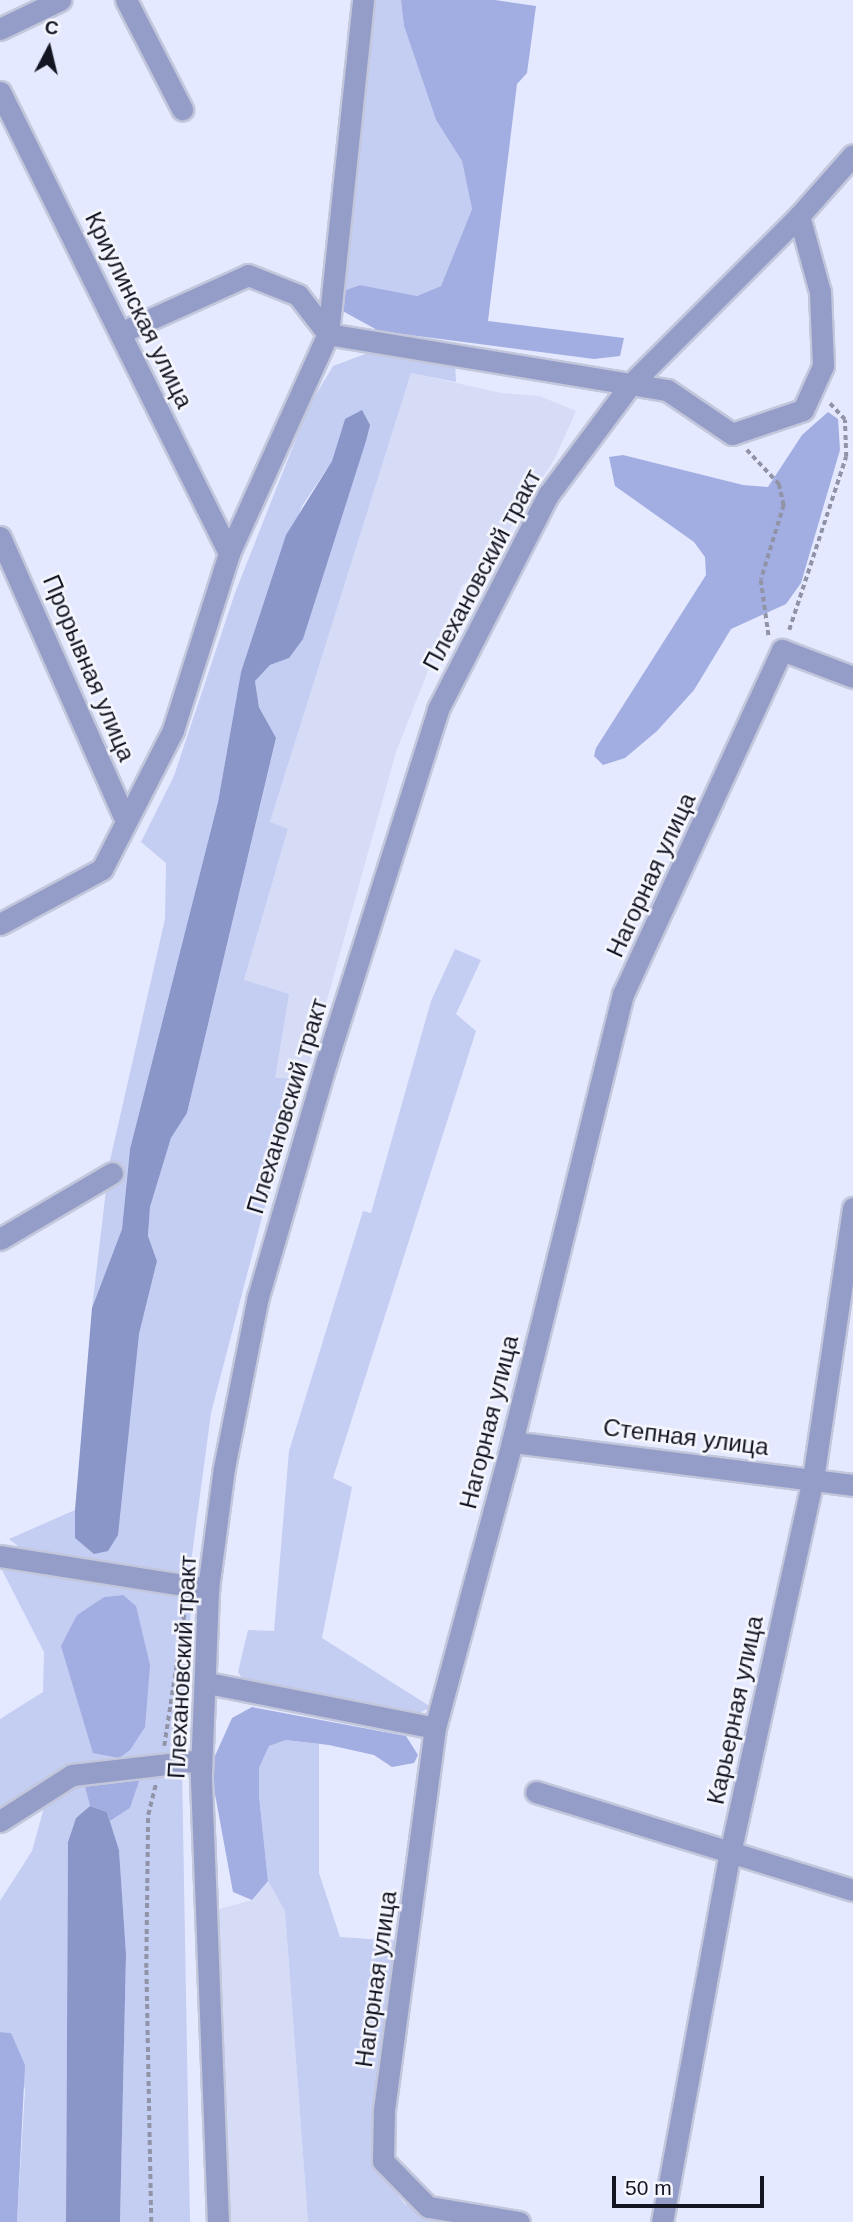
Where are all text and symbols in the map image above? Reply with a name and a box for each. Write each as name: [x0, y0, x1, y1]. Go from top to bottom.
north arrow: [14, 14, 84, 84]
text: С: [44, 16, 60, 39]
street label: Криулинская улица: [79, 207, 199, 413]
street label: Плехановский тракт: [417, 464, 547, 676]
street label: Прорывная улица: [37, 571, 141, 765]
street label: Нагорная улица: [600, 788, 702, 962]
street label: Плехановский тракт: [241, 995, 333, 1217]
street label: Нагорная улица: [454, 1332, 524, 1512]
street label: Степная улица: [602, 1413, 770, 1461]
street label: Плехановский тракт: [162, 1555, 202, 1779]
street label: Карьерная улица: [701, 1613, 769, 1807]
street label: Нагорная улица: [349, 1889, 403, 2069]
scale bar: [615, 2162, 767, 2206]
text: 50 m: [625, 2176, 672, 2199]

